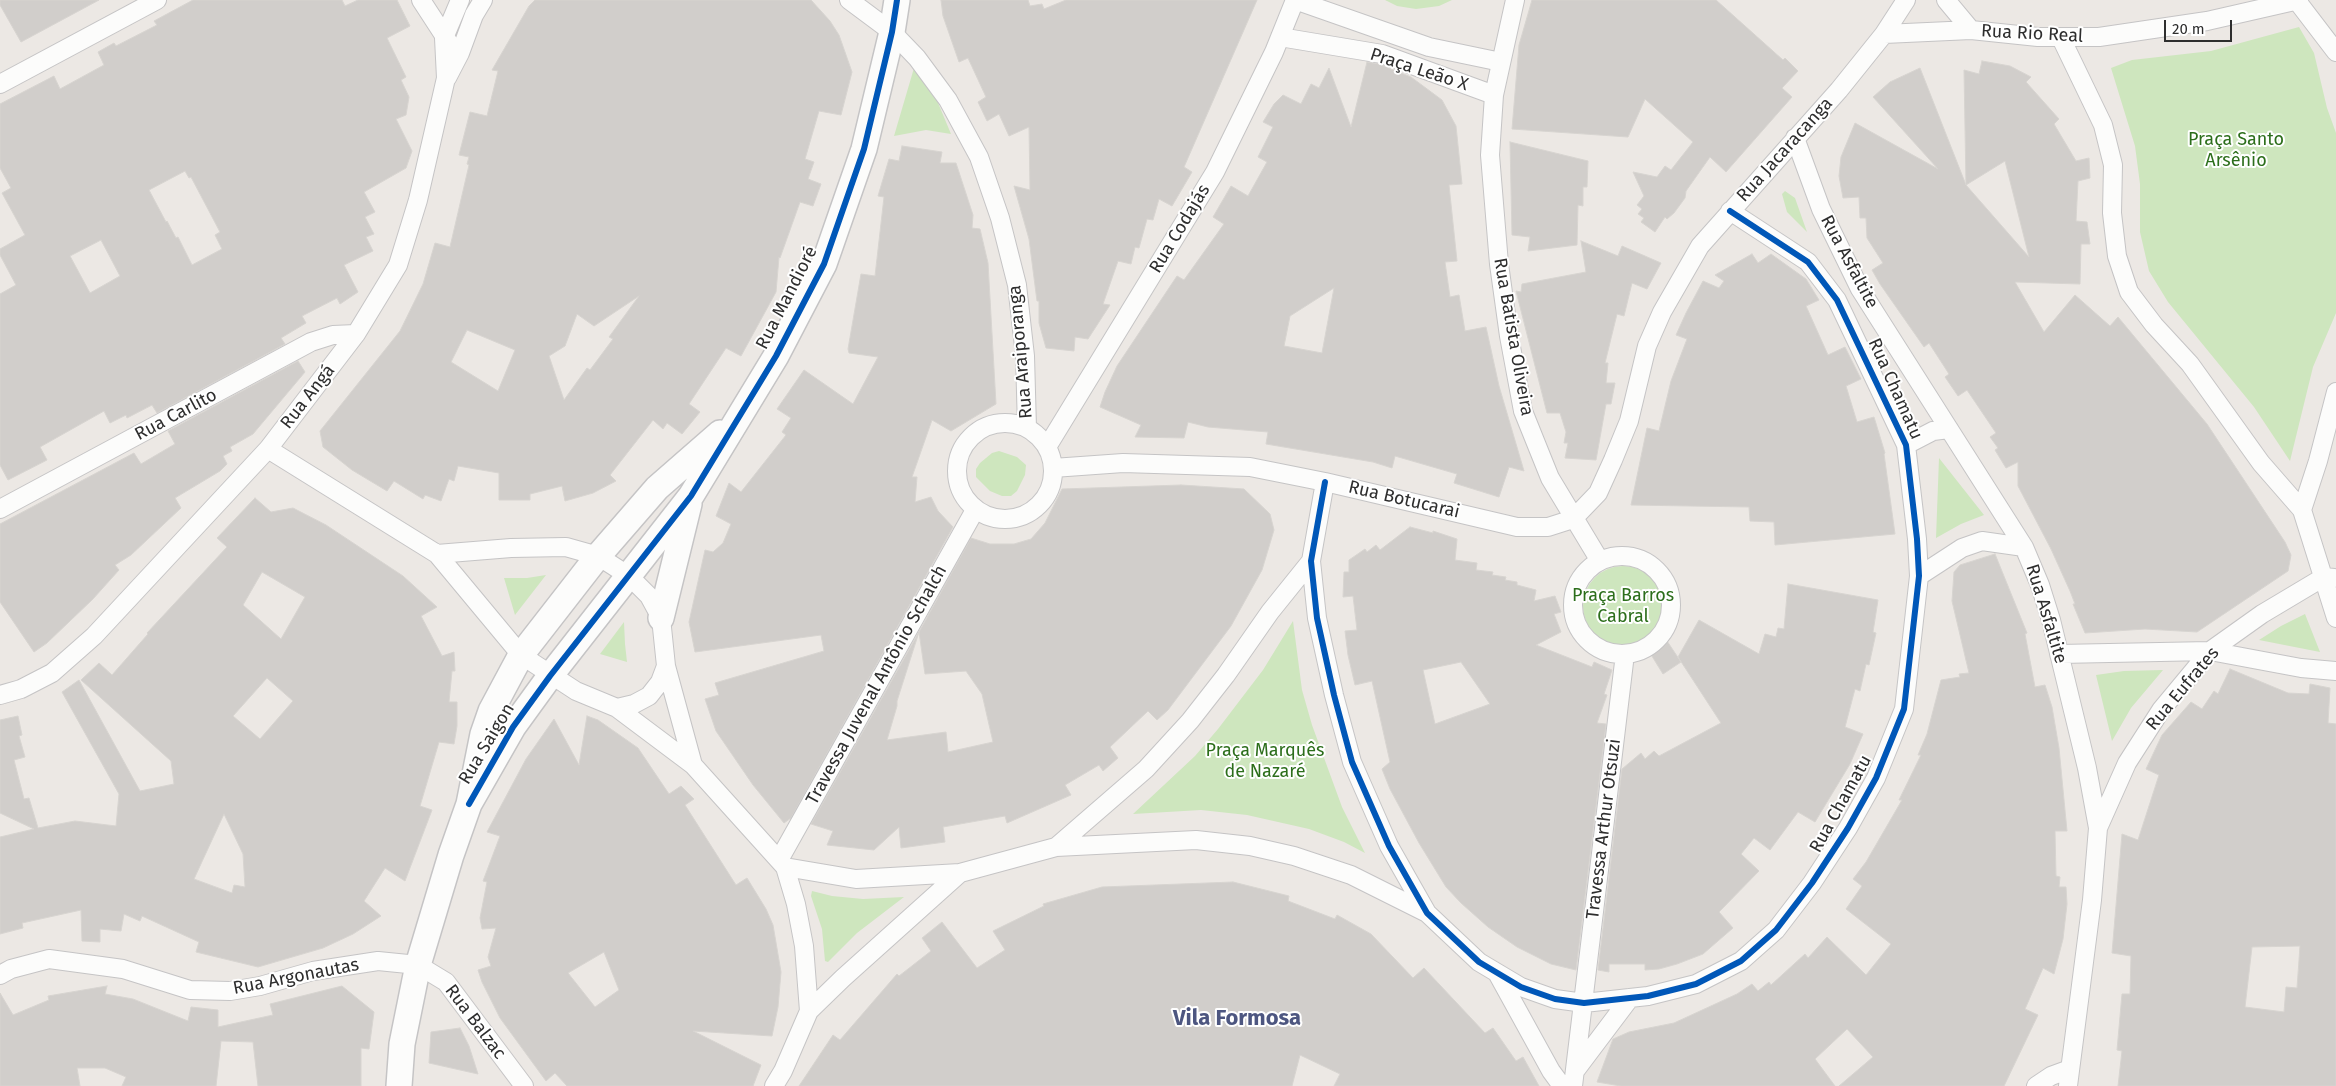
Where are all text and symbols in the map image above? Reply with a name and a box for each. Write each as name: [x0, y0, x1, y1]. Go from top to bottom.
scale bar: [2166, 10, 2234, 42]
text: 20 m: [2172, 20, 2205, 38]
street label: Rua Rio Real: [1980, 21, 2084, 47]
street label: Praça Leão X: [1367, 44, 1471, 96]
street label: Rua Jacaracanga: [1732, 93, 1838, 207]
park label: Praça Santo Arsênio: [2188, 129, 2284, 172]
street label: Rua Codajás: [1145, 181, 1215, 277]
street label: Rua Asfaltite: [1815, 212, 1883, 312]
street label: Rua Mandioré: [752, 243, 822, 353]
street label: Rua Batista Oliveira: [1488, 256, 1538, 418]
street label: Rua Araiporanga: [1004, 284, 1038, 420]
street label: Rua Chamatu: [1863, 335, 1927, 443]
street label: Rua Angá: [276, 361, 340, 433]
street label: Rua Carlito: [131, 384, 221, 446]
street label: Rua Botucarai: [1346, 477, 1462, 523]
street label: Travessa Juvenal Antônio Schalch: [802, 562, 952, 808]
street label: Rua Asfaltite: [2021, 562, 2071, 666]
park label: Praça Barros Cabral: [1572, 585, 1674, 628]
street label: Rua Eufrates: [2142, 643, 2224, 735]
street label: Rua Saigon: [454, 700, 520, 788]
street label: Travessa Arthur Otsuzi: [1582, 738, 1626, 920]
park label: Praça Marquês de Nazaré: [1206, 740, 1324, 782]
street label: Rua Chamatu: [1805, 751, 1877, 857]
street label: Rua Argonautas: [231, 954, 361, 1000]
street label: Rua Balzac: [440, 980, 510, 1064]
district label: Vila Formosa: [1173, 1006, 1301, 1032]

